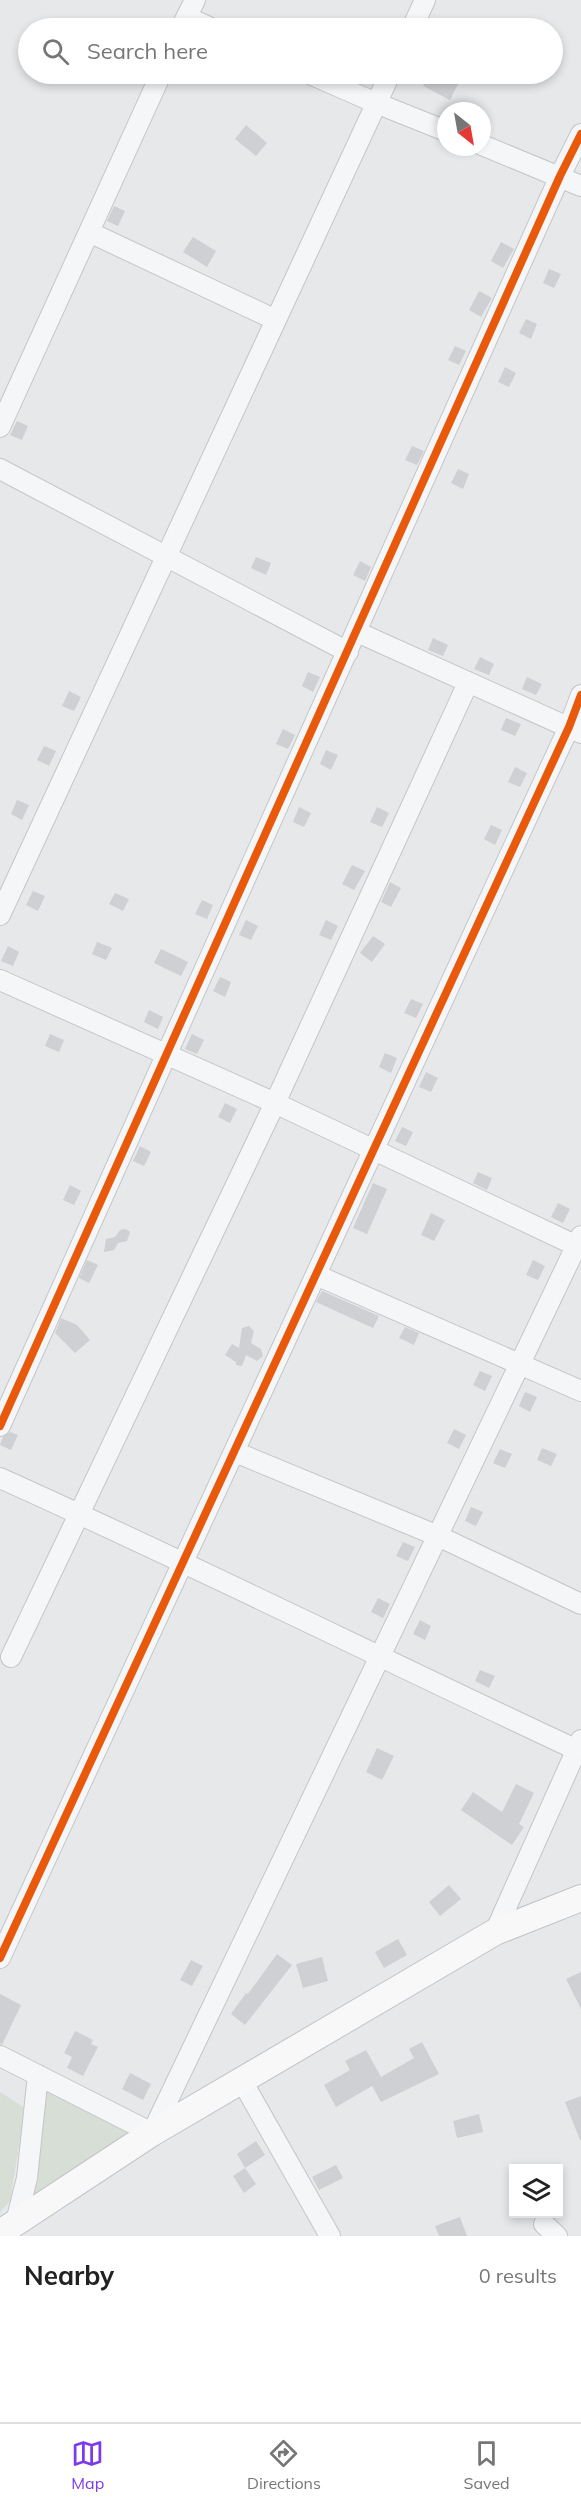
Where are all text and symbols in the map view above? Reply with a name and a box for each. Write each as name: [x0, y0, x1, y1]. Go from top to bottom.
search box: [18, 18, 563, 84]
icon: search: [39, 35, 72, 68]
text: Search here: [87, 37, 208, 65]
north arrow: [437, 102, 491, 156]
map controls: [509, 2164, 563, 2218]
button: layers: [509, 2164, 563, 2218]
text: Nearby: [24, 2259, 114, 2292]
text: 0 results: [479, 2263, 557, 2288]
tab: Map: [71, 2437, 104, 2493]
tab: Directions: [247, 2437, 321, 2493]
tab: Saved: [464, 2437, 510, 2493]

